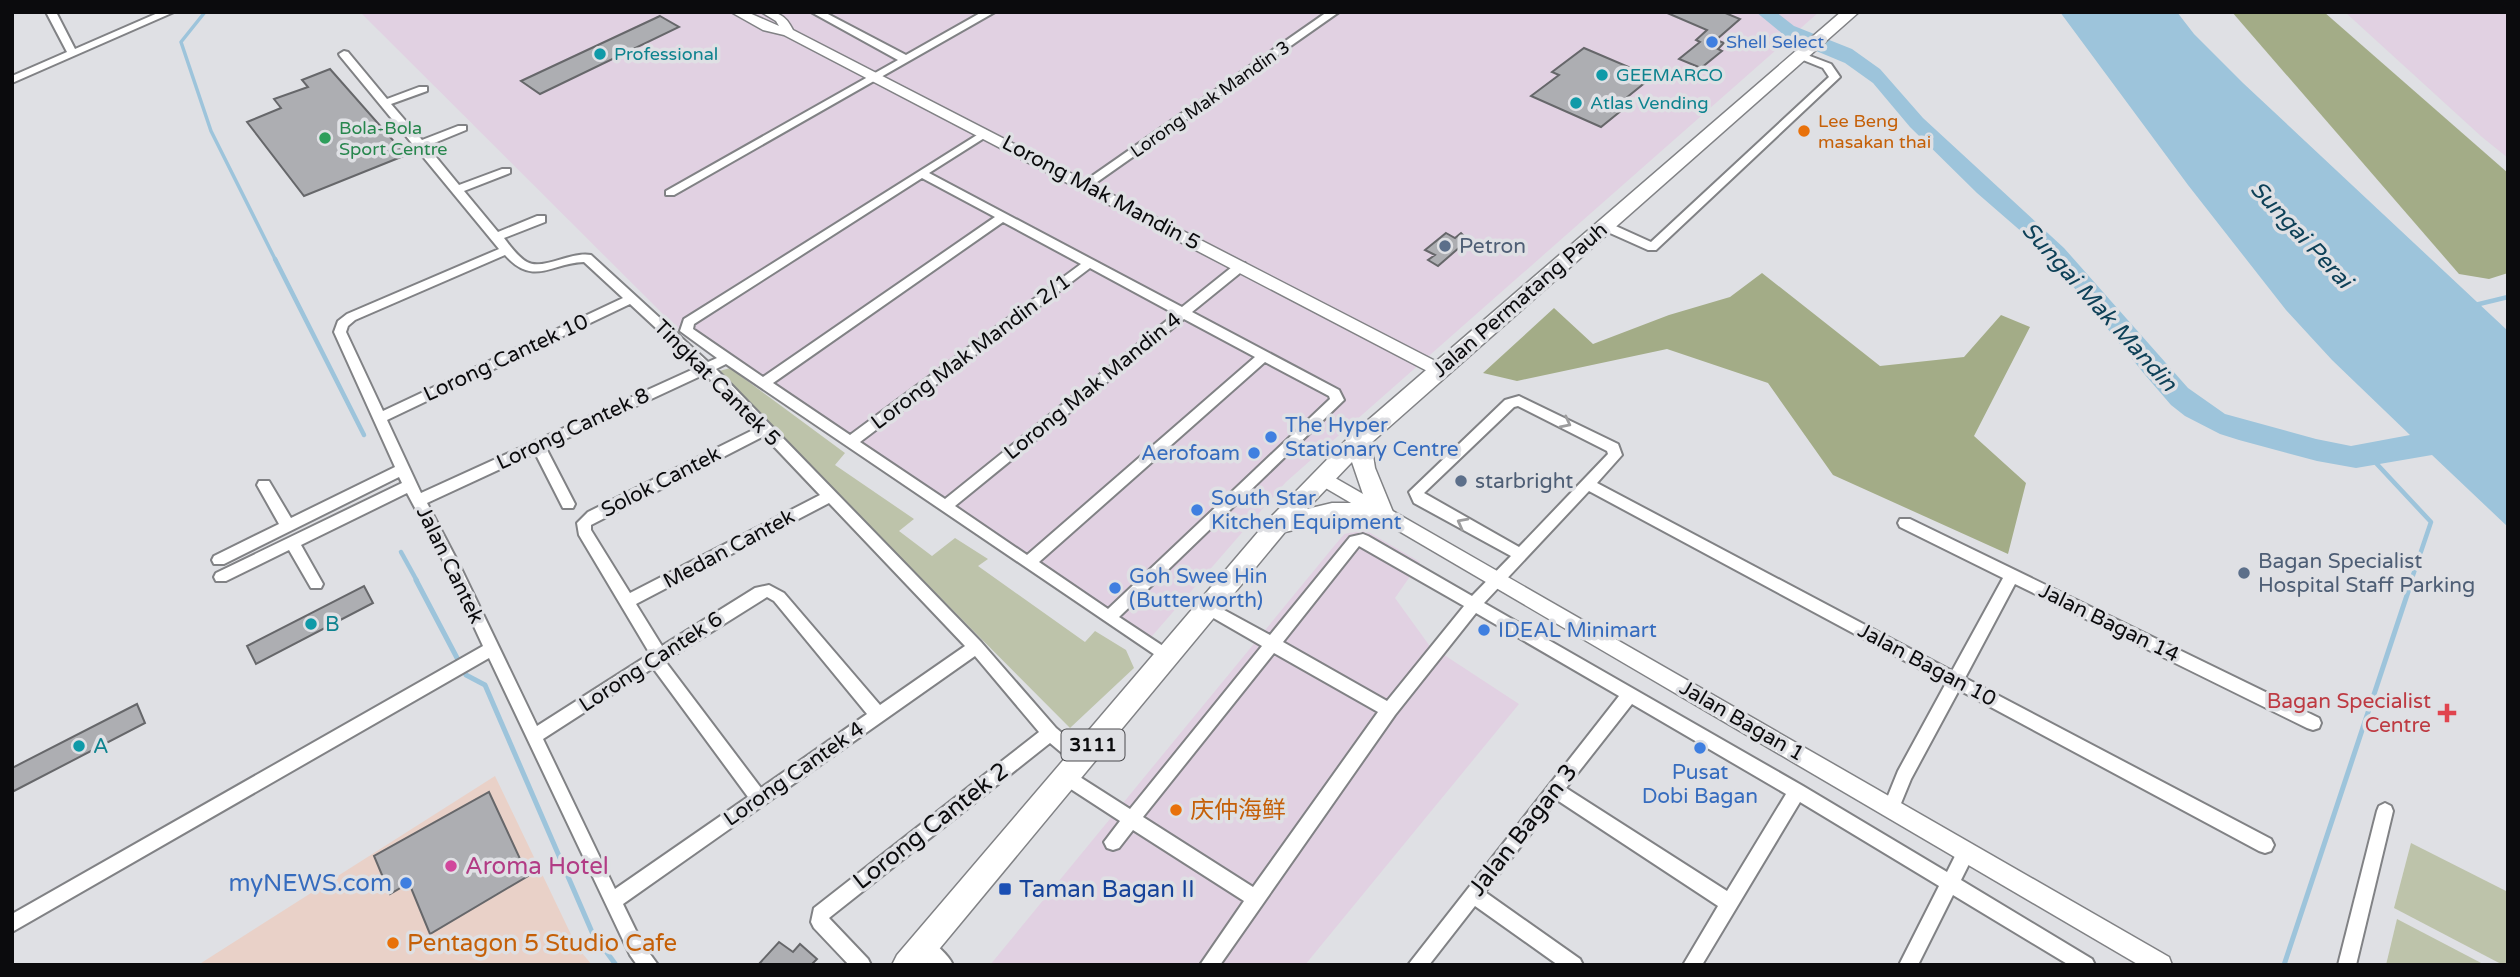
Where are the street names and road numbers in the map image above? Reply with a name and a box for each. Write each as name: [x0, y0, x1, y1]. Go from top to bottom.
street label: Lorong Mak Mandin 3: [1126, 36, 1294, 162]
street label: Lorong Mak Mandin 5: [998, 130, 1204, 256]
street label: Jalan Permatang Pauh: [1427, 217, 1613, 383]
street label: Lorong Mak Mandin 2/1: [866, 269, 1076, 435]
street label: Lorong Mak Mandin 4: [999, 307, 1187, 465]
street label: Lorong Cantek 10: [420, 309, 592, 407]
street label: Tingkat Cantek 5: [648, 314, 786, 452]
street label: Lorong Cantek 8: [493, 383, 653, 475]
street label: Solok Cantek: [597, 441, 725, 523]
street label: Jalan Cantek: [411, 502, 489, 628]
street label: Medan Cantek: [659, 504, 799, 594]
street label: Jalan Bagan 14: [2035, 578, 2183, 668]
street label: Lorong Cantek 6: [575, 606, 727, 718]
street label: Jalan Bagan 10: [1854, 618, 2000, 712]
street label: Jalan Bagan 1: [1675, 675, 1809, 767]
street label: Lorong Cantek 4: [719, 716, 869, 832]
road number: 3111: [1062, 730, 1124, 760]
street label: Lorong Cantek 2: [847, 756, 1015, 896]
street label: Jalan Bagan 3: [1462, 758, 1584, 902]

